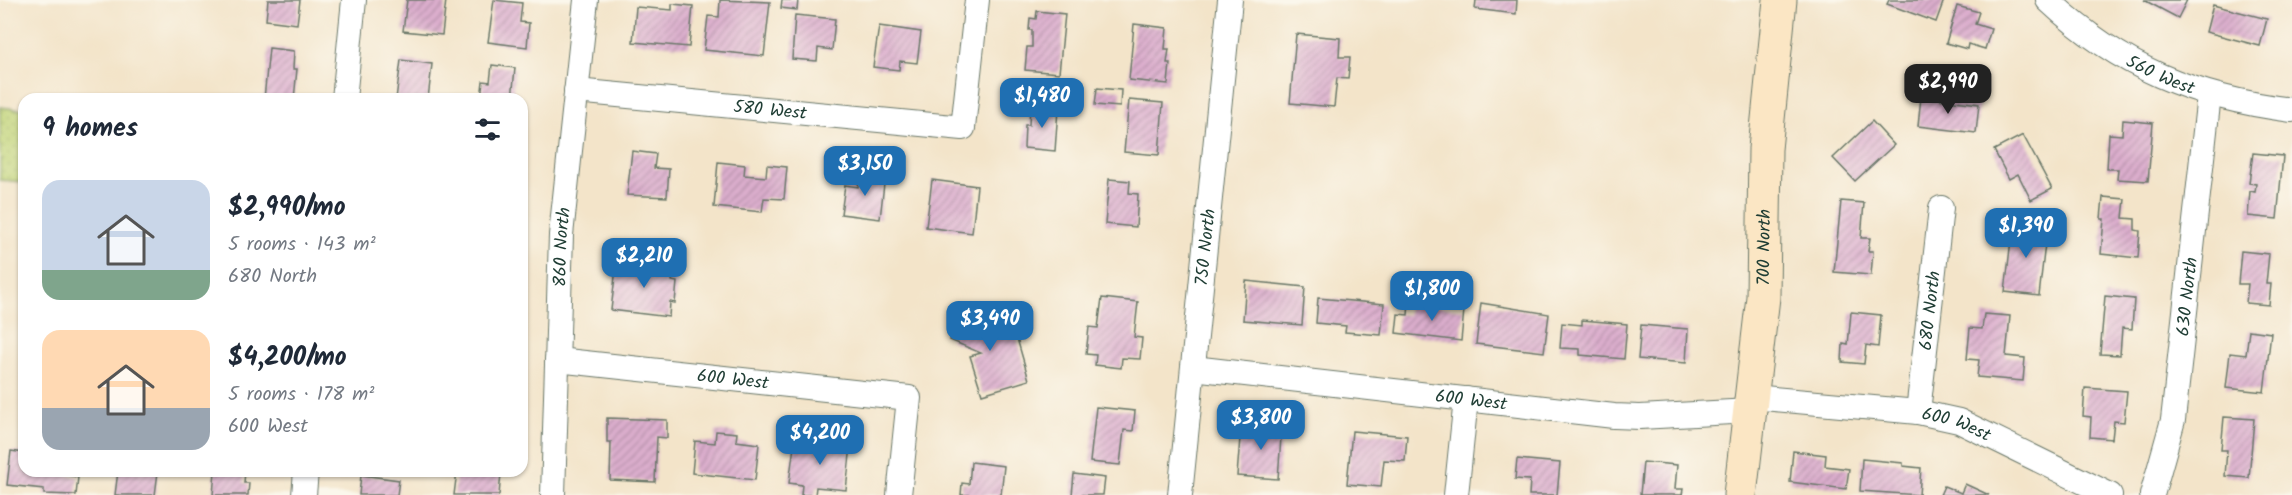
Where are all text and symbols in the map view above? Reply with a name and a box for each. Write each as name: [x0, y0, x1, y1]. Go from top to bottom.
street label: 560 West: [2120, 48, 2199, 104]
pin: $2,990: [1899, 64, 1997, 115]
text: $2,990: [1918, 67, 1978, 99]
pin: $1,480: [993, 78, 1091, 129]
text: $1,480: [1014, 81, 1070, 113]
street label: 580 West: [732, 93, 809, 129]
text: 9 homes: [42, 108, 138, 150]
icon: filters: [471, 113, 504, 146]
pin: $3,150: [816, 146, 914, 197]
text: $3,150: [838, 149, 892, 181]
text: $2,990/mo: [228, 187, 346, 229]
icon: home: [90, 204, 162, 276]
street label: 860 North: [546, 206, 580, 288]
street label: 750 North: [1188, 208, 1225, 287]
pin: $1,390: [1977, 208, 2075, 259]
street label: 700 North: [1750, 209, 1780, 286]
text: $1,390: [1999, 211, 2053, 243]
text: 5 rooms · 143 m²: [228, 229, 376, 261]
pin: $2,210: [595, 238, 693, 289]
text: $2,210: [616, 241, 672, 273]
street label: 630 North: [2169, 256, 2207, 338]
text: 680 North: [228, 261, 317, 293]
street label: 680 North: [1912, 269, 1950, 352]
pin: $1,800: [1383, 271, 1481, 322]
text: $1,800: [1404, 274, 1460, 306]
pin: $3,490: [941, 301, 1039, 352]
text: $3,490: [960, 304, 1020, 336]
text: $4,200/mo: [228, 337, 347, 379]
icon: home: [90, 354, 162, 426]
street label: 600 West: [695, 362, 771, 399]
text: 5 rooms · 178 m²: [228, 379, 374, 411]
street label: 600 West: [1434, 383, 1509, 420]
pin: $3,800: [1212, 400, 1310, 451]
street label: 600 West: [1919, 400, 1997, 451]
text: $3,800: [1231, 403, 1291, 435]
text: 600 West: [228, 411, 308, 443]
pin: $4,200: [771, 415, 869, 466]
text: $4,200: [790, 418, 850, 450]

